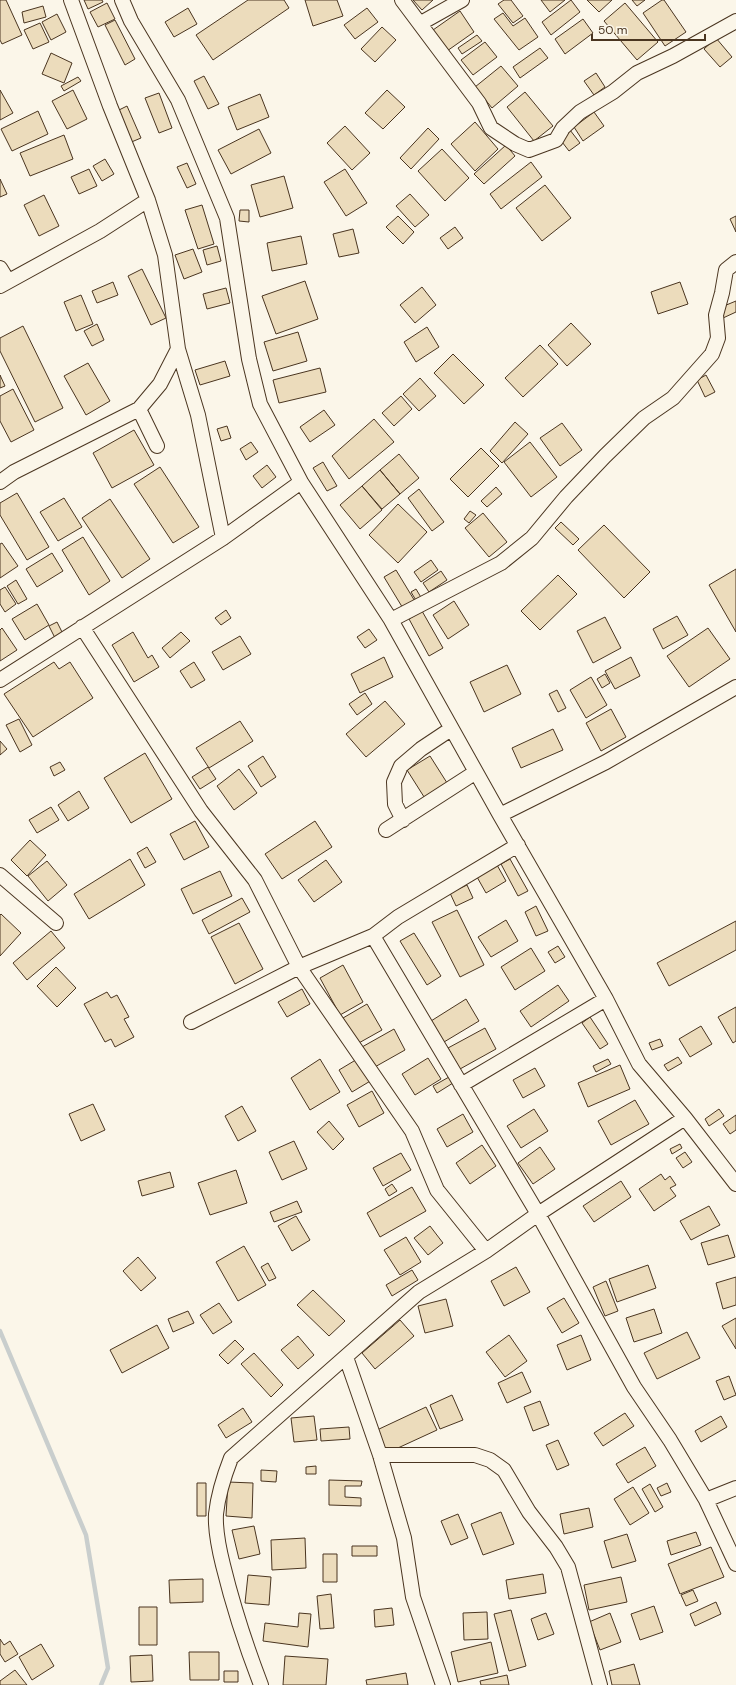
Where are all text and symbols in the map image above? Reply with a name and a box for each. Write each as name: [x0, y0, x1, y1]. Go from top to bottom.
scale bar: [592, 16, 705, 42]
text: 50 m: [598, 22, 627, 38]

